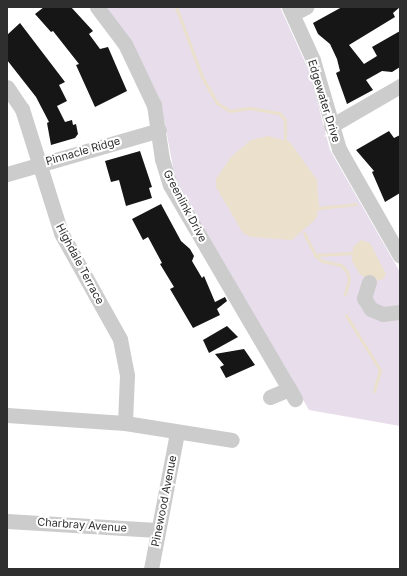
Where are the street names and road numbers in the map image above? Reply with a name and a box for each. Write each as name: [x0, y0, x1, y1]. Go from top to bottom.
street label: Edgewater Drive: [305, 58, 343, 144]
street label: Pinnacle Ridge: [44, 134, 122, 168]
street label: Greenlink Drive: [160, 168, 210, 244]
street label: Highdale Terrace: [53, 222, 107, 306]
street label: Pinewood Avenue: [149, 454, 179, 548]
street label: Charbray Avenue: [37, 515, 127, 535]

